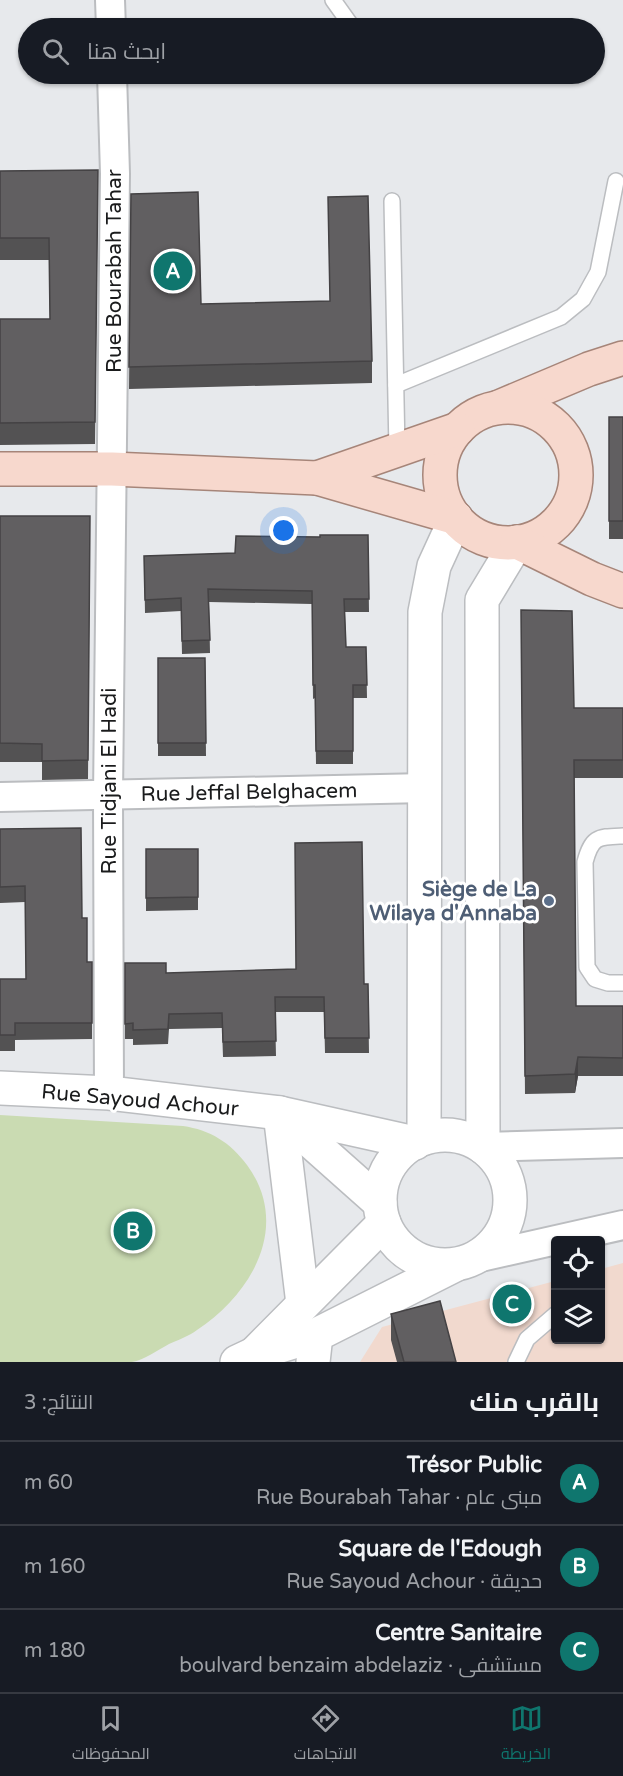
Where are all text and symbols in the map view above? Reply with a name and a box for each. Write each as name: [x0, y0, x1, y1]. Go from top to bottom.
search box: [18, 18, 605, 84]
icon: search: [39, 35, 72, 68]
text: ابحث هنا: [87, 39, 166, 65]
street label: Rue Bourabah Tahar: [102, 169, 127, 373]
pin: A: [154, 248, 192, 294]
your location: [269, 516, 298, 545]
street label: Rue Tidjani El Hadi: [97, 688, 122, 874]
street label: Rue Jeffal Belghacem: [140, 778, 358, 807]
place label: Siège de La Wilaya d'Annaba: [370, 877, 537, 926]
marker: Siège de La Wilaya d'Annaba: [542, 894, 556, 908]
street label: Rue Sayoud Achour: [40, 1079, 240, 1122]
pin: B: [114, 1208, 152, 1254]
map controls: [551, 1236, 605, 1344]
button: locate: [551, 1236, 605, 1290]
pin: C: [492, 1282, 532, 1326]
button: layers: [551, 1290, 605, 1344]
text: بالقرب منك: [470, 1387, 599, 1418]
text: النتائج: 3: [24, 1391, 93, 1415]
text: Trésor Public: [407, 1452, 542, 1478]
text: 60 m: [24, 1471, 73, 1495]
text: A: [572, 1471, 587, 1495]
text: مبنى عام · Rue Bourabah Tahar: [256, 1486, 542, 1510]
text: Square de l'Edough: [338, 1536, 542, 1562]
text: 160 m: [24, 1555, 85, 1579]
text: B: [573, 1555, 586, 1579]
text: حديقة · Rue Sayoud Achour: [286, 1570, 542, 1594]
text: Centre Sanitaire: [375, 1620, 542, 1646]
text: 180 m: [24, 1639, 85, 1663]
text: C: [573, 1639, 586, 1663]
text: مستشفى · boulvard benzaim abdelaziz: [179, 1654, 542, 1678]
tab: المحفوظات: [72, 1702, 150, 1768]
tab: الاتجاهات: [294, 1702, 357, 1768]
tab: الخريطة: [501, 1702, 551, 1768]

